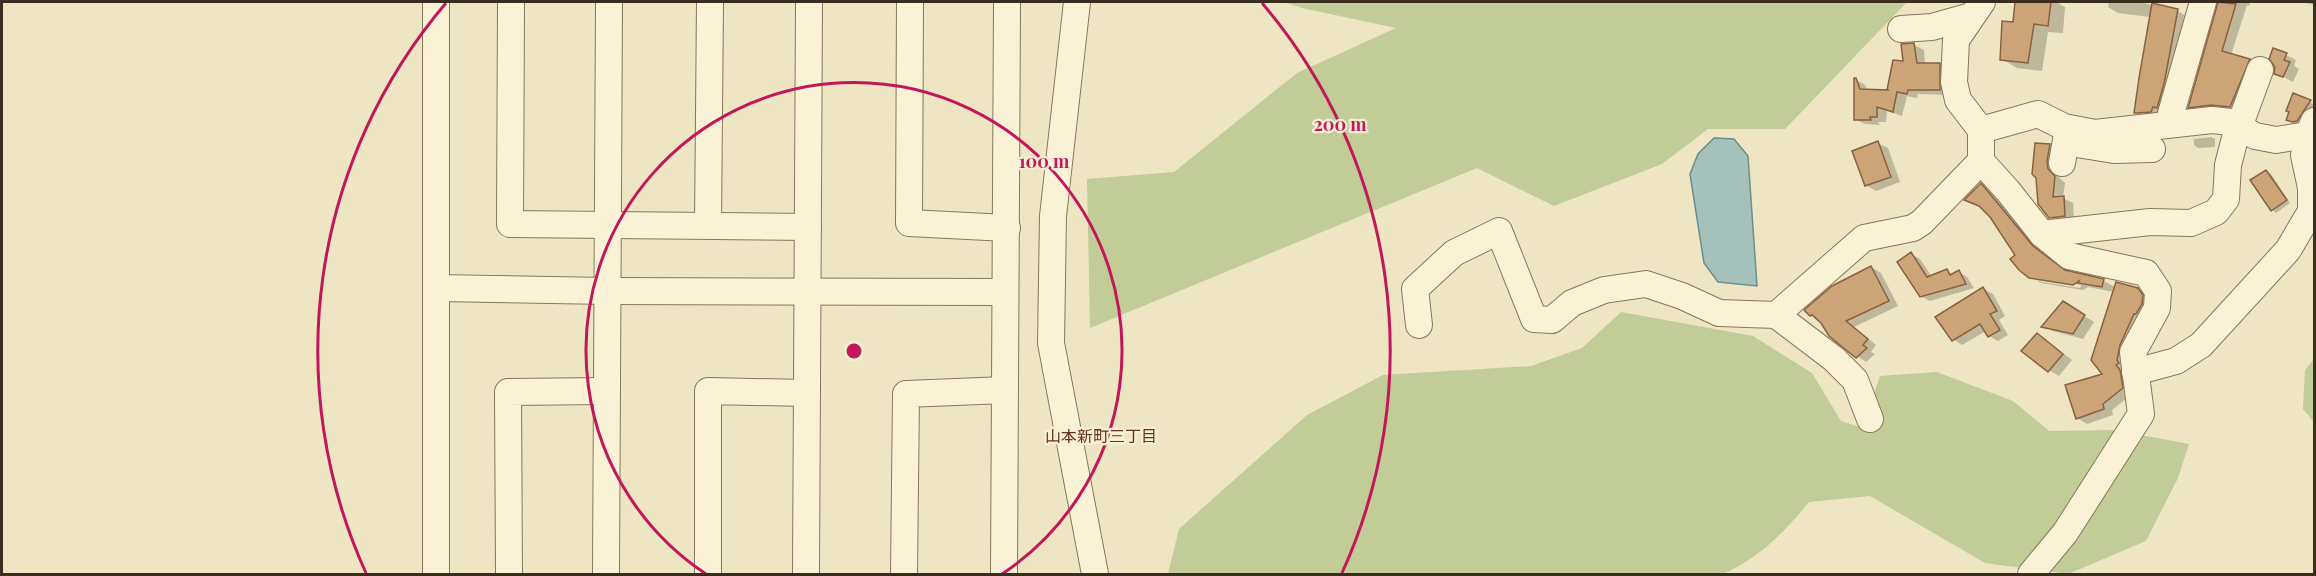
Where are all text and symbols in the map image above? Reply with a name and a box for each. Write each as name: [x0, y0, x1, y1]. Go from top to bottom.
text: 200 m: [1313, 112, 1367, 136]
text: 100 m: [1019, 149, 1070, 173]
centre of rings: [844, 341, 864, 361]
district label: 山本新町三丁目: [1045, 425, 1157, 446]

